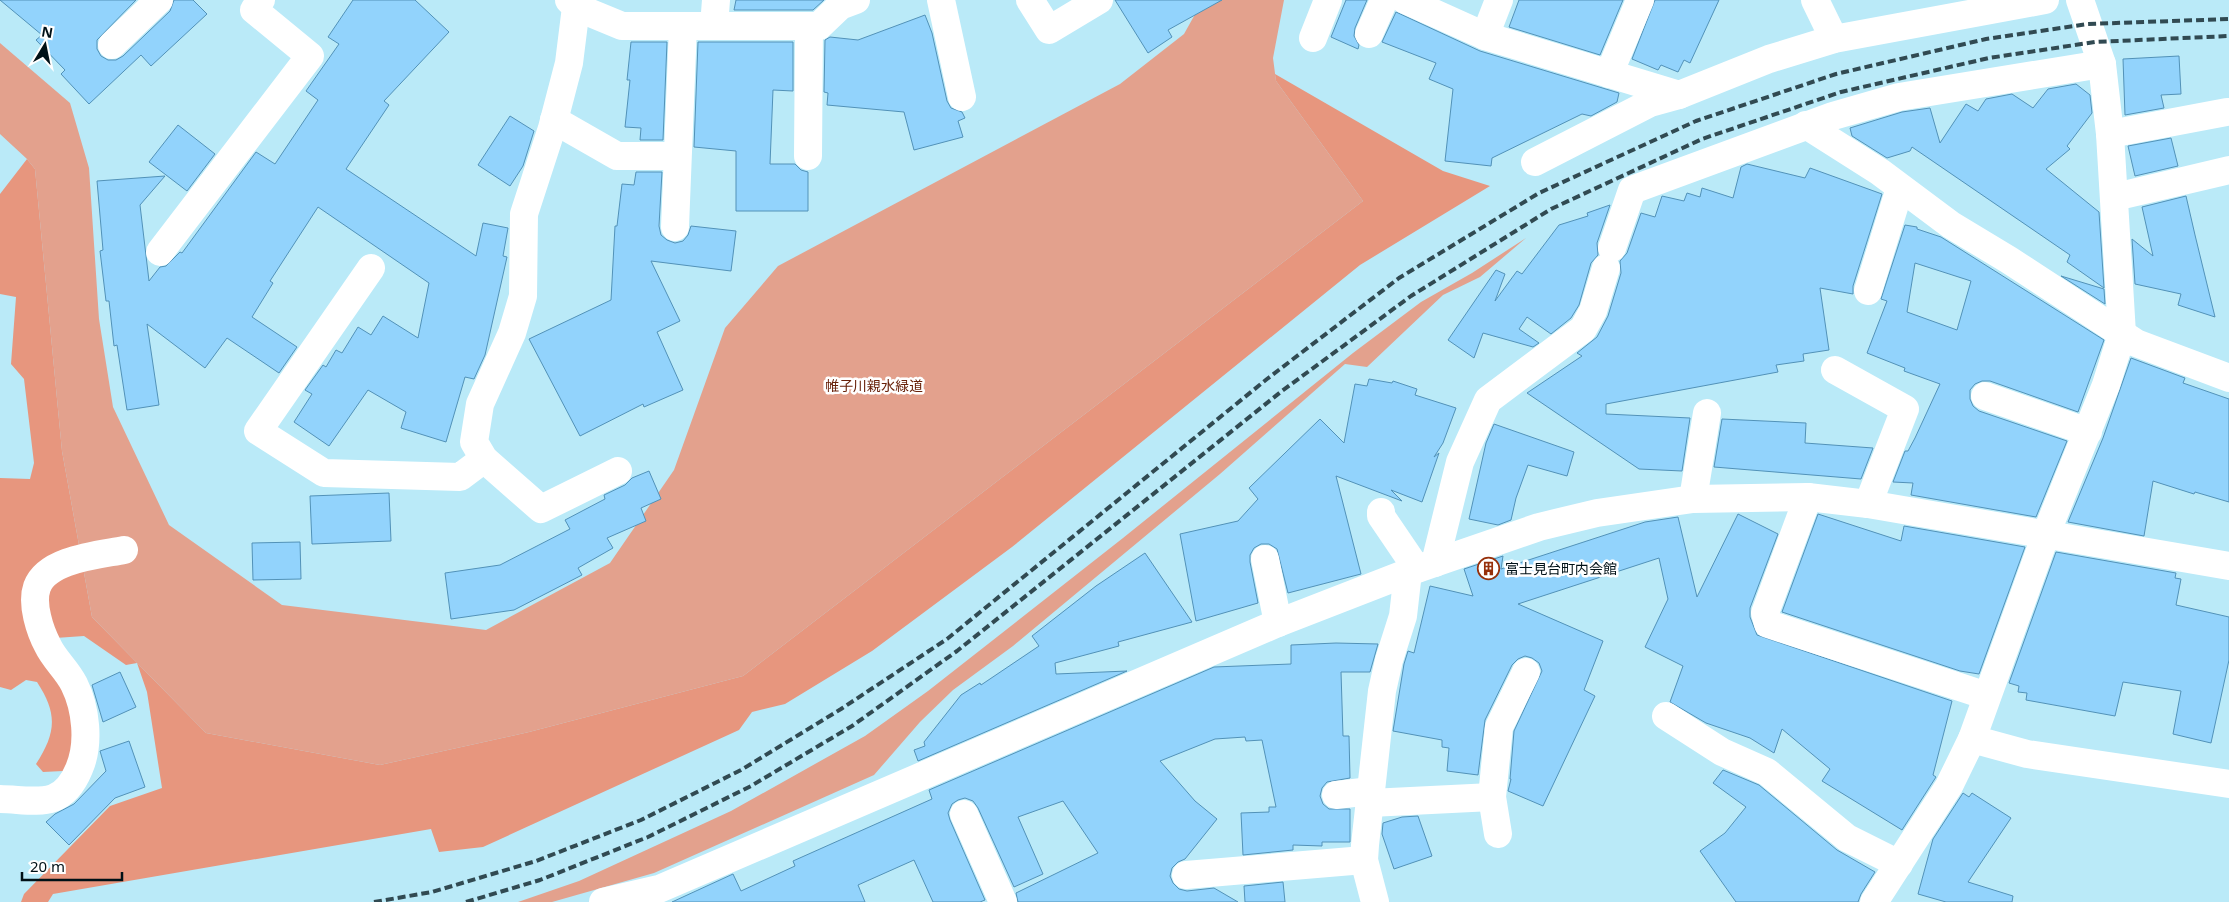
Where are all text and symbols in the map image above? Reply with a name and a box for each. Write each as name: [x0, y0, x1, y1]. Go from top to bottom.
north arrow: [20, 20, 70, 70]
text: N: [40, 21, 55, 42]
park label: 帷子川親水緑道: [825, 376, 923, 395]
building icon: 富士見台町内会館: [1477, 557, 1501, 581]
place label: 富士見台町内会館: [1505, 559, 1617, 578]
scale bar: [22, 850, 122, 882]
text: 20 m: [30, 856, 65, 876]

